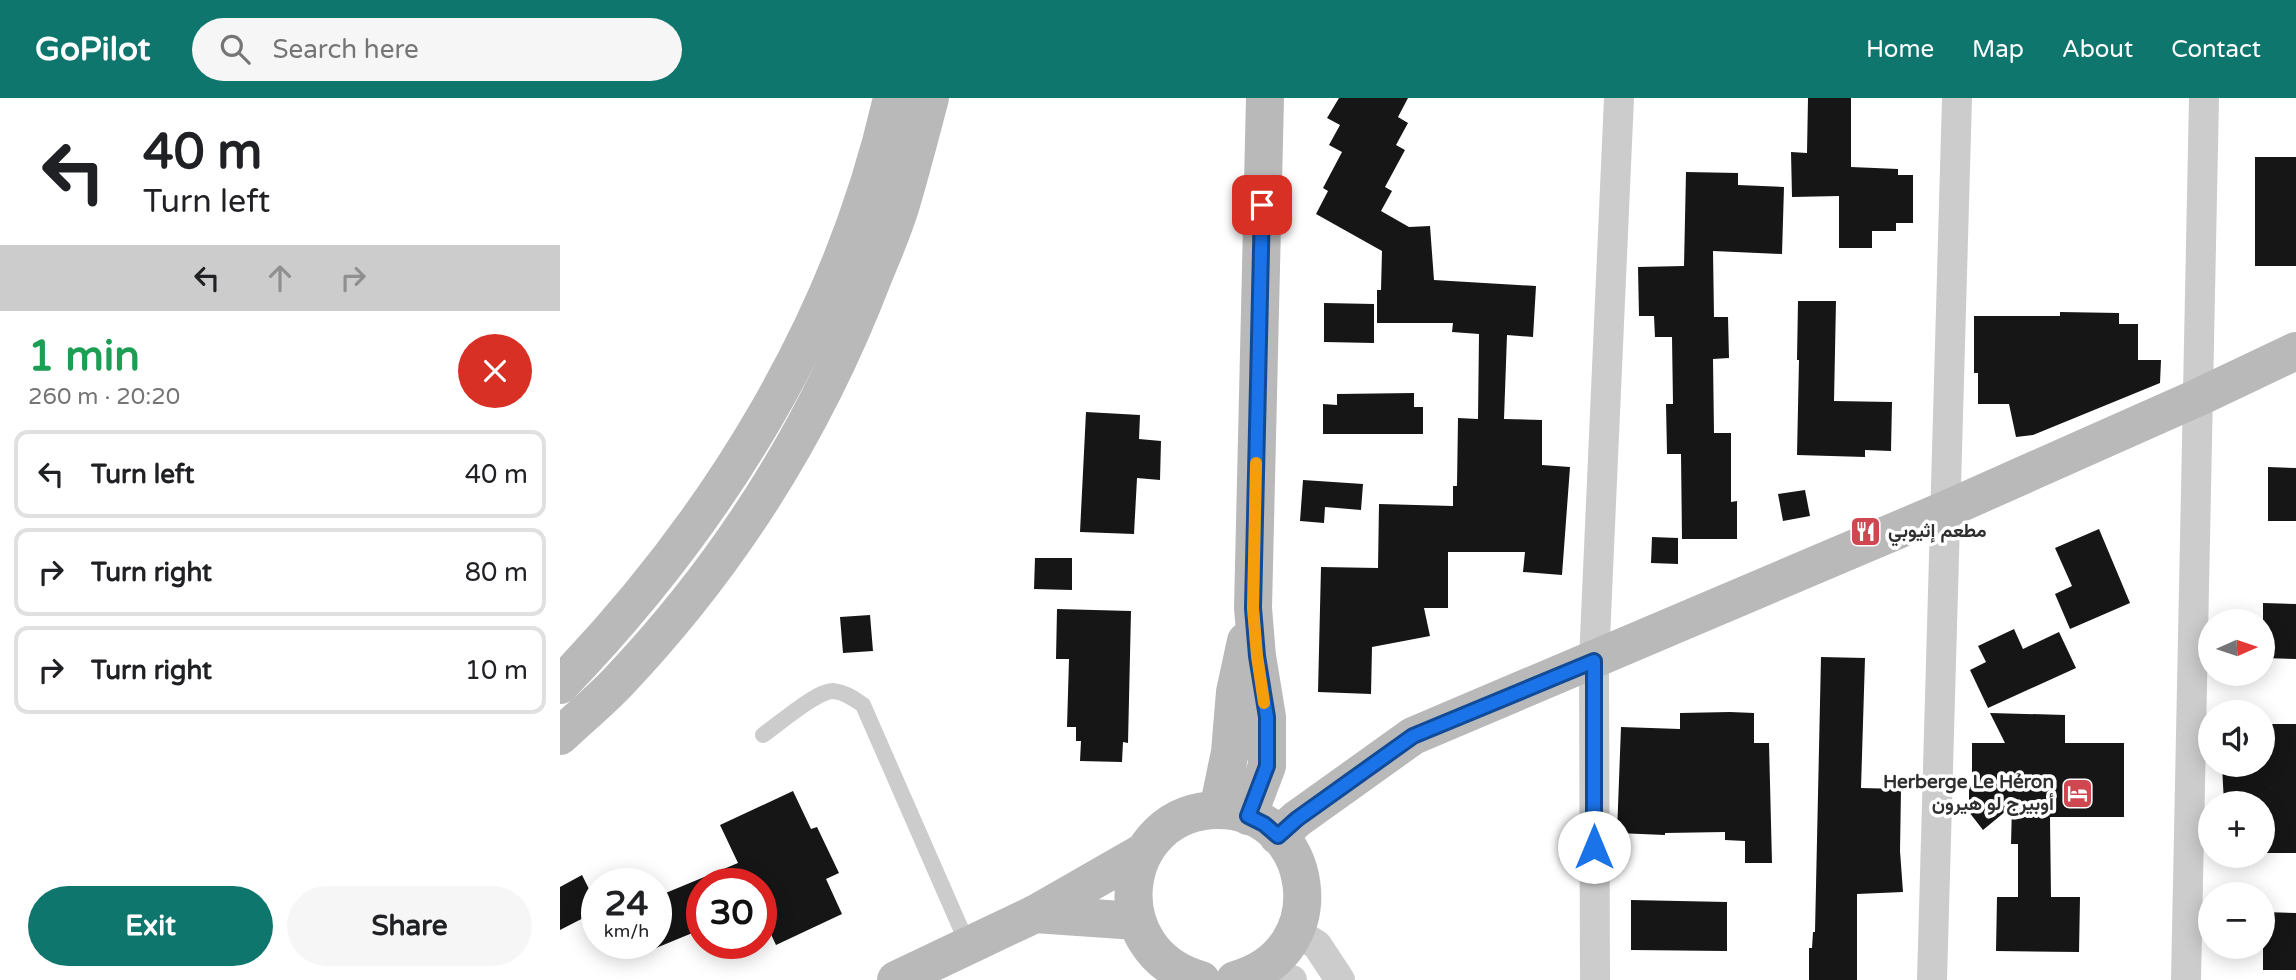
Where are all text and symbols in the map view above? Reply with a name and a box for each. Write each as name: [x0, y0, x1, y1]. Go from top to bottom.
search box: [192, 18, 682, 81]
text: GoPilot: [35, 30, 150, 69]
icon: search: [216, 30, 254, 68]
text: Search here: [272, 34, 419, 65]
text: Home: [1866, 35, 1934, 64]
text: Map: [1972, 35, 2024, 64]
text: About: [2062, 35, 2133, 64]
text: Contact: [2171, 35, 2261, 64]
text: 40 m: [143, 123, 262, 182]
icon: left: [28, 126, 119, 217]
pin: [1232, 175, 1292, 235]
text: Turn left: [143, 183, 270, 221]
icon: arrive: [1243, 186, 1281, 224]
icon: left: [188, 259, 226, 297]
icon: ahead: [261, 259, 299, 297]
icon: right: [334, 259, 372, 297]
text: 1 min: [28, 331, 140, 382]
button: close: [458, 334, 532, 408]
text: 260 m · 20:20: [28, 383, 180, 411]
icon: left: [32, 455, 70, 493]
text: Turn left: [91, 459, 194, 490]
text: 40 m: [465, 459, 528, 490]
restaurant icon: مطعم إثيوبي: [1848, 514, 1882, 548]
place label: مطعم إثيوبي: [1888, 520, 1987, 547]
icon: right: [32, 553, 70, 591]
text: Turn right: [91, 557, 212, 588]
text: 80 m: [465, 557, 528, 588]
north arrow: [2198, 609, 2275, 686]
map controls: [2198, 609, 2275, 959]
icon: right: [32, 651, 70, 689]
text: Turn right: [91, 655, 212, 686]
text: 10 m: [465, 655, 528, 686]
button: sound: [2198, 700, 2275, 777]
place label: Herberge Le Héron أوبيرج لو هيرون: [1883, 771, 2054, 816]
hotel icon: Herberge Le Héron أوبيرج لو هيرون: [2060, 776, 2094, 810]
button: +: [2198, 791, 2275, 868]
position arrow: [1557, 810, 1631, 884]
speed limit sign: 30: [686, 868, 777, 959]
button: −: [2198, 882, 2275, 959]
text: 24: [605, 883, 648, 925]
button: Exit: [28, 886, 273, 966]
button: Share: [287, 886, 532, 966]
text: km/h: [604, 920, 649, 942]

